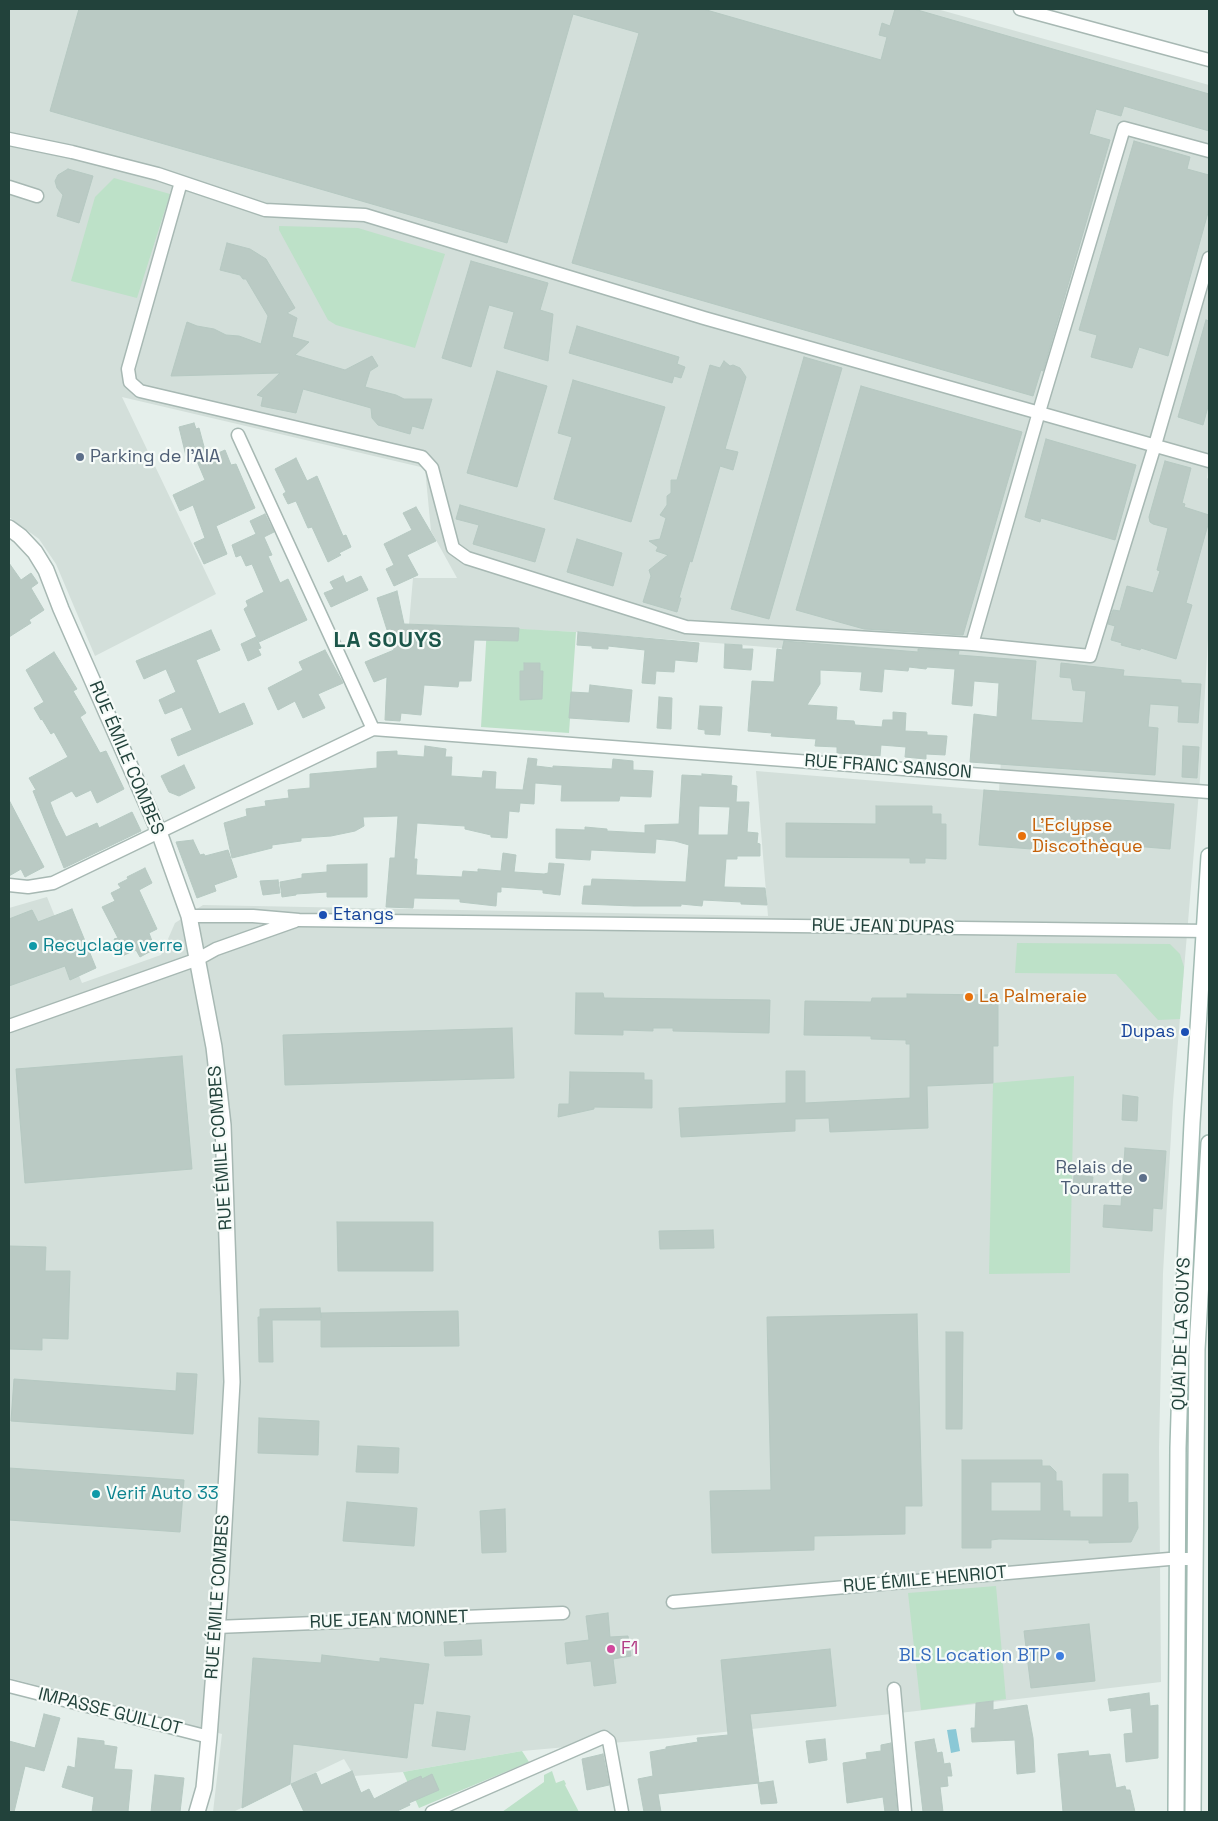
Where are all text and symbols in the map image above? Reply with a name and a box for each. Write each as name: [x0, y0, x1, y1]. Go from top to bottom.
place label: Parking de l'AIA: [90, 446, 220, 468]
marker: Parking de l'AIA: [74, 451, 86, 463]
district label: LA SOUYS: [332, 628, 444, 654]
street label: RUE ÉMILE COMBES: [84, 678, 168, 838]
street label: RUE FRANC SANSON: [803, 750, 973, 784]
place label: L'Eclypse Discothèque: [1032, 815, 1143, 858]
marker: L'Eclypse Discothèque: [1016, 830, 1028, 842]
place label: Etangs: [333, 904, 394, 926]
marker: Etangs: [317, 909, 329, 921]
street label: RUE JEAN DUPAS: [811, 915, 955, 939]
place label: Recyclage verre: [43, 935, 183, 957]
marker: Recyclage verre: [27, 940, 39, 952]
place label: La Palmeraie: [979, 986, 1087, 1008]
marker: La Palmeraie: [963, 991, 975, 1003]
place label: Dupas: [1121, 1021, 1175, 1043]
marker: Dupas: [1179, 1026, 1191, 1038]
street label: RUE ÉMILE COMBES: [204, 1065, 238, 1231]
place label: Relais de Touratte: [1055, 1157, 1133, 1200]
marker: Relais de Touratte: [1137, 1172, 1149, 1184]
street label: QUAI DE LA SOUYS: [1169, 1257, 1195, 1411]
place label: Verif Auto 33: [106, 1483, 219, 1505]
marker: Verif Auto 33: [90, 1488, 102, 1500]
street label: RUE ÉMILE COMBES: [201, 1514, 235, 1680]
street label: RUE ÉMILE HENRIOT: [842, 1562, 1008, 1598]
street label: RUE JEAN MONNET: [309, 1606, 469, 1634]
place label: F1: [621, 1638, 638, 1660]
marker: F1: [605, 1643, 617, 1655]
place label: BLS Location BTP: [899, 1645, 1050, 1667]
marker: BLS Location BTP: [1054, 1650, 1066, 1662]
street label: IMPASSE GUILLOT: [36, 1684, 184, 1740]

